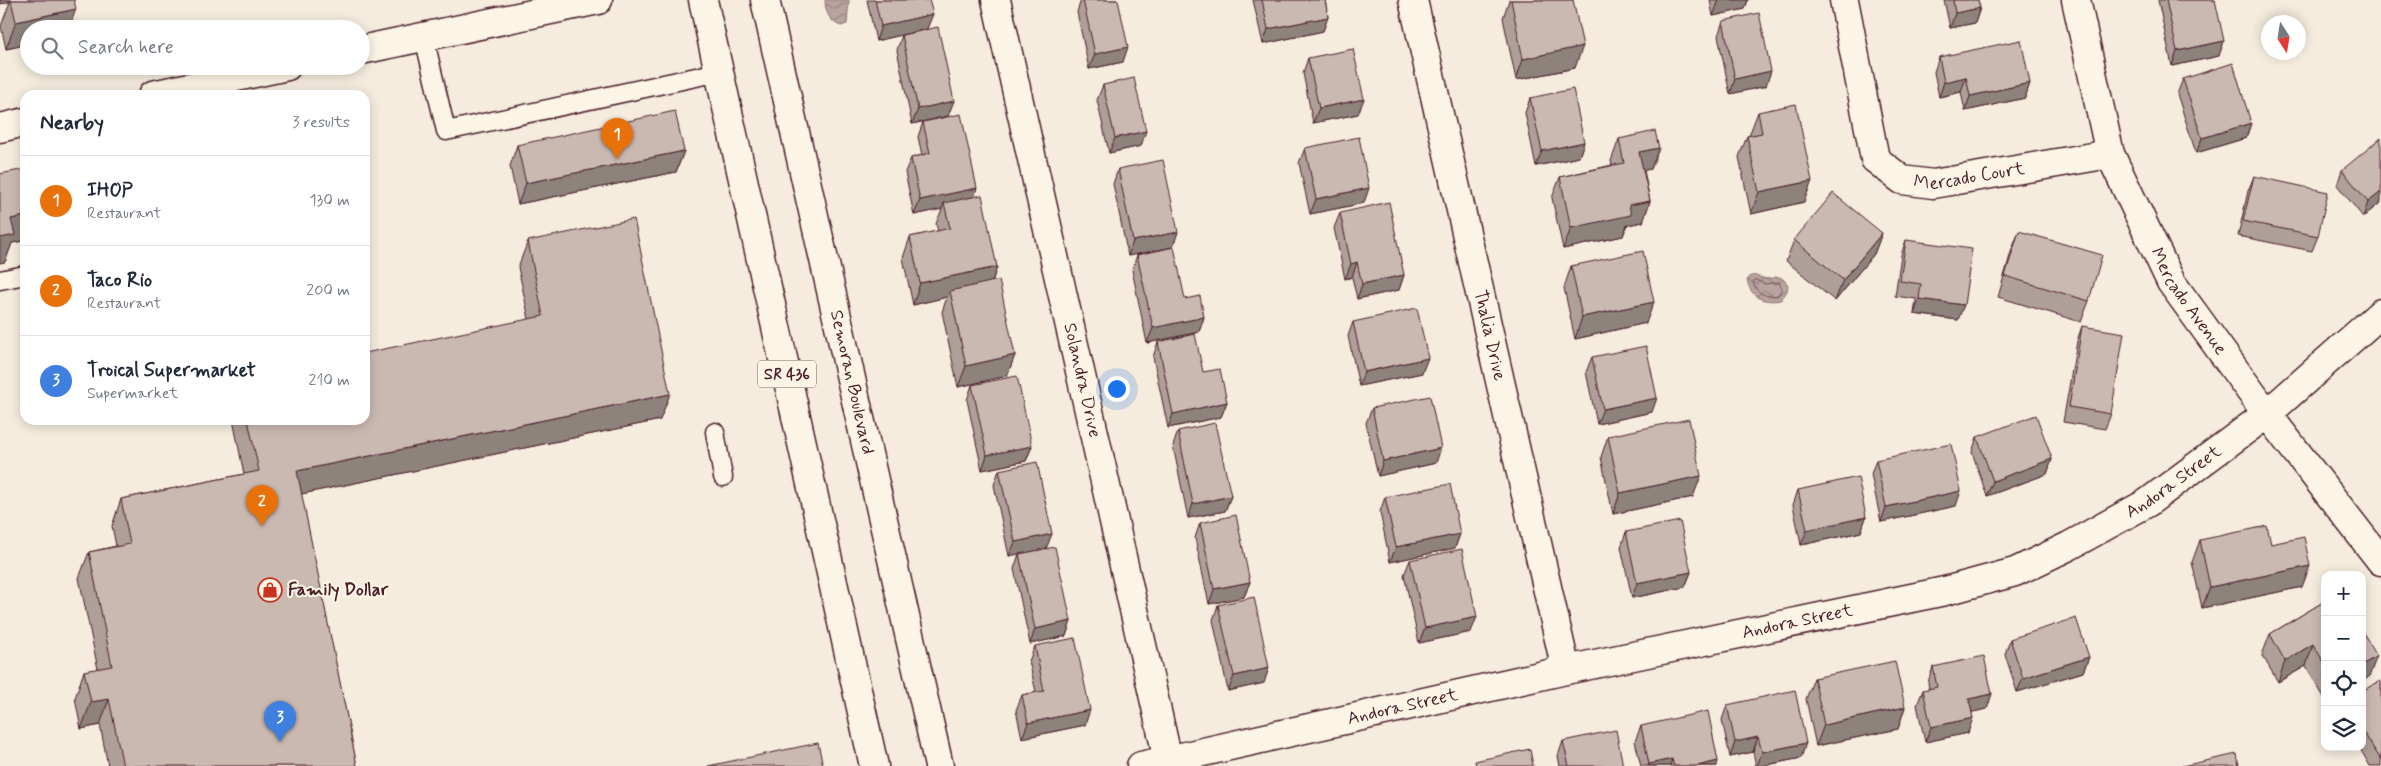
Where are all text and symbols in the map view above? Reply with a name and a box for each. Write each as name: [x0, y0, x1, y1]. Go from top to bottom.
north arrow: [2261, 15, 2306, 60]
search box: [20, 20, 370, 75]
icon: search: [38, 34, 66, 62]
text: Search here: [78, 35, 174, 60]
text: Nearby: [40, 109, 104, 137]
text: 3 results: [292, 112, 350, 133]
pin: 1: [601, 118, 633, 159]
street label: Mercado Court: [1912, 157, 2027, 196]
text: IHOP: [87, 178, 133, 203]
text: 1: [52, 190, 60, 211]
text: 130 m: [309, 190, 350, 211]
text: Restaurant: [87, 203, 161, 224]
street label: Mercado Avenue: [2144, 244, 2232, 360]
text: Taco Rio: [87, 268, 152, 293]
text: 2: [52, 280, 60, 301]
text: 200 m: [306, 280, 350, 301]
street label: Thalia Drive: [1468, 288, 1512, 383]
text: Restaurant: [87, 293, 161, 314]
street label: Semoran Boulevard: [824, 308, 880, 457]
street label: Solandra Drive: [1057, 321, 1107, 440]
text: Troical Supermarket: [87, 358, 256, 383]
road number: SR 436: [758, 360, 816, 388]
text: 3: [52, 370, 60, 391]
text: 210 m: [309, 370, 350, 391]
your location: [1104, 376, 1130, 402]
text: Supermarket: [87, 383, 178, 404]
street label: Andora Street: [2121, 440, 2227, 524]
pin: 2: [246, 485, 278, 526]
map controls: [2321, 571, 2366, 751]
button: +: [2321, 571, 2366, 616]
shop icon: Family Dollar: [257, 577, 283, 603]
place label: Family Dollar: [288, 578, 389, 602]
street label: Andora Street: [1740, 598, 1855, 645]
button: −: [2321, 616, 2366, 661]
button: locate: [2321, 661, 2366, 706]
street label: Andora Street: [1345, 683, 1460, 731]
pin: 3: [264, 701, 296, 742]
button: layers: [2321, 706, 2366, 751]

